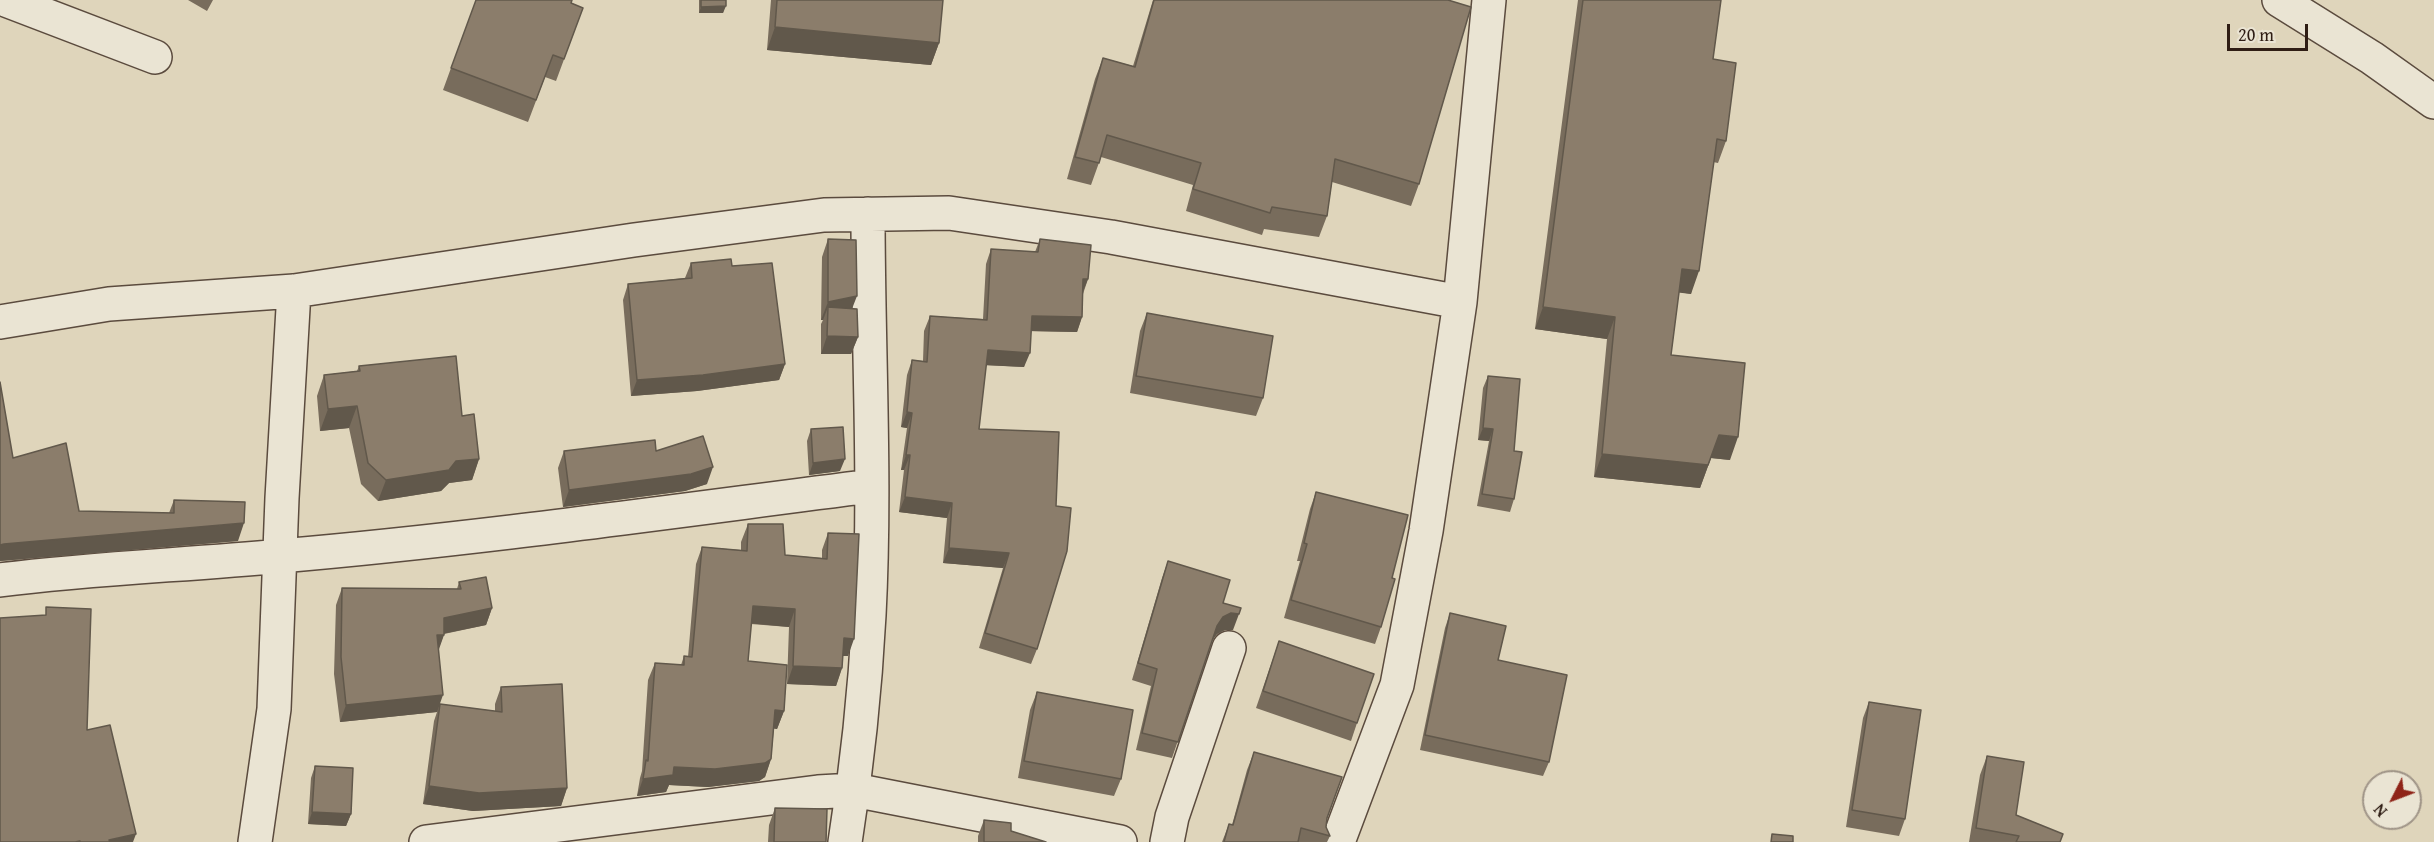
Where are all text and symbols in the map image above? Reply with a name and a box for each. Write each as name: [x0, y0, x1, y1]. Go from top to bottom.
scale bar: [2230, 12, 2311, 50]
text: 20 m: [2238, 21, 2274, 48]
north arrow: [2362, 770, 2422, 830]
text: N: [2368, 799, 2393, 823]

